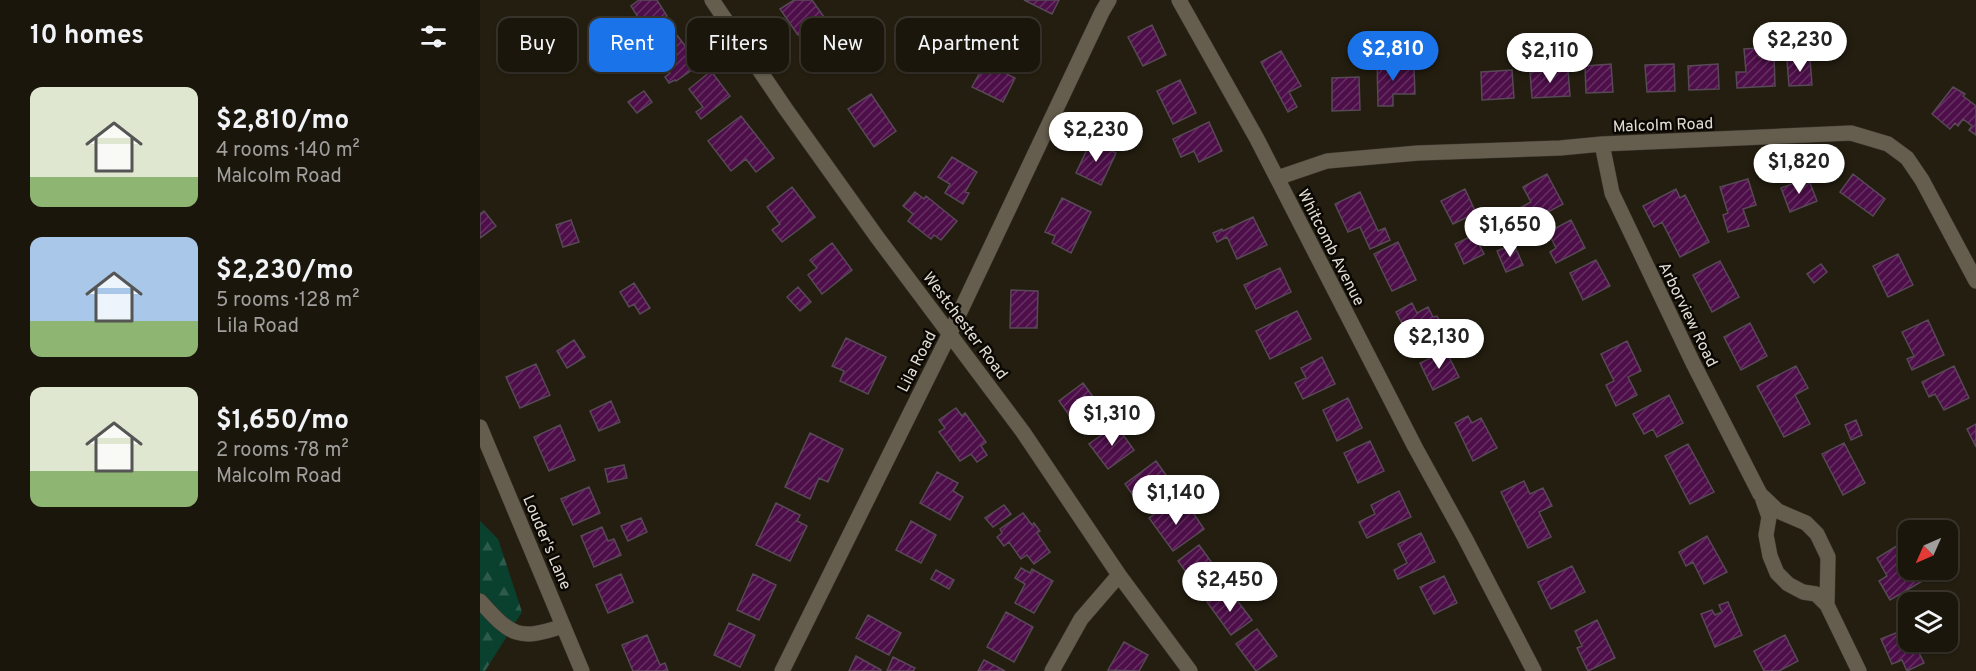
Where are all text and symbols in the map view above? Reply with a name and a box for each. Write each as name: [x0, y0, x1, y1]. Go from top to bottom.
chip: Buy: [498, 18, 577, 72]
chip: Rent: [589, 18, 675, 72]
chip: Filters: [687, 18, 789, 72]
chip: New: [801, 18, 884, 72]
chip: Apartment: [896, 18, 1040, 72]
text: 10 homes: [30, 20, 144, 53]
icon: filters: [417, 20, 450, 53]
pin: $2,230: [1751, 22, 1849, 73]
text: $2,230: [1767, 28, 1833, 54]
pin: $2,810: [1344, 31, 1442, 82]
pin: $2,110: [1501, 33, 1599, 84]
text: $2,810: [1362, 37, 1424, 63]
text: $2,110: [1521, 39, 1579, 65]
text: $2,810/mo: [216, 105, 349, 138]
icon: home: [78, 111, 150, 183]
pin: $2,230: [1047, 112, 1145, 163]
street label: Malcolm Road: [1612, 114, 1714, 138]
text: $2,230: [1063, 118, 1129, 144]
text: 4 rooms · 140 m²: [216, 138, 360, 164]
pin: $1,820: [1750, 144, 1848, 195]
text: $1,820: [1768, 150, 1830, 176]
text: Malcolm Road: [216, 164, 342, 190]
street label: Whitcomb Avenue: [1292, 186, 1368, 310]
pin: $1,650: [1461, 207, 1559, 258]
text: $1,650: [1479, 213, 1541, 239]
text: $2,230/mo: [216, 255, 354, 288]
street label: Arborview Road: [1653, 259, 1721, 371]
icon: home: [78, 261, 150, 333]
street label: Westchester Road: [917, 268, 1011, 384]
text: 5 rooms · 128 m²: [216, 288, 359, 314]
text: Lila Road: [216, 314, 299, 340]
pin: $2,130: [1390, 319, 1488, 370]
text: $2,130: [1408, 325, 1470, 351]
street label: Lila Road: [894, 328, 942, 396]
pin: $1,310: [1063, 396, 1161, 447]
text: $1,310: [1083, 402, 1141, 428]
text: $1,650/mo: [216, 405, 349, 438]
icon: home: [78, 411, 150, 483]
text: 2 rooms · 78 m²: [216, 438, 349, 464]
text: Malcolm Road: [216, 464, 342, 490]
pin: $1,140: [1127, 475, 1225, 526]
text: $1,140: [1146, 481, 1206, 507]
street label: Louder's Lane: [517, 492, 575, 593]
north arrow: [1898, 520, 1958, 580]
map controls: [1898, 520, 1958, 652]
pin: $2,450: [1181, 562, 1279, 613]
text: $2,450: [1196, 568, 1264, 594]
button: layers: [1898, 592, 1958, 652]

